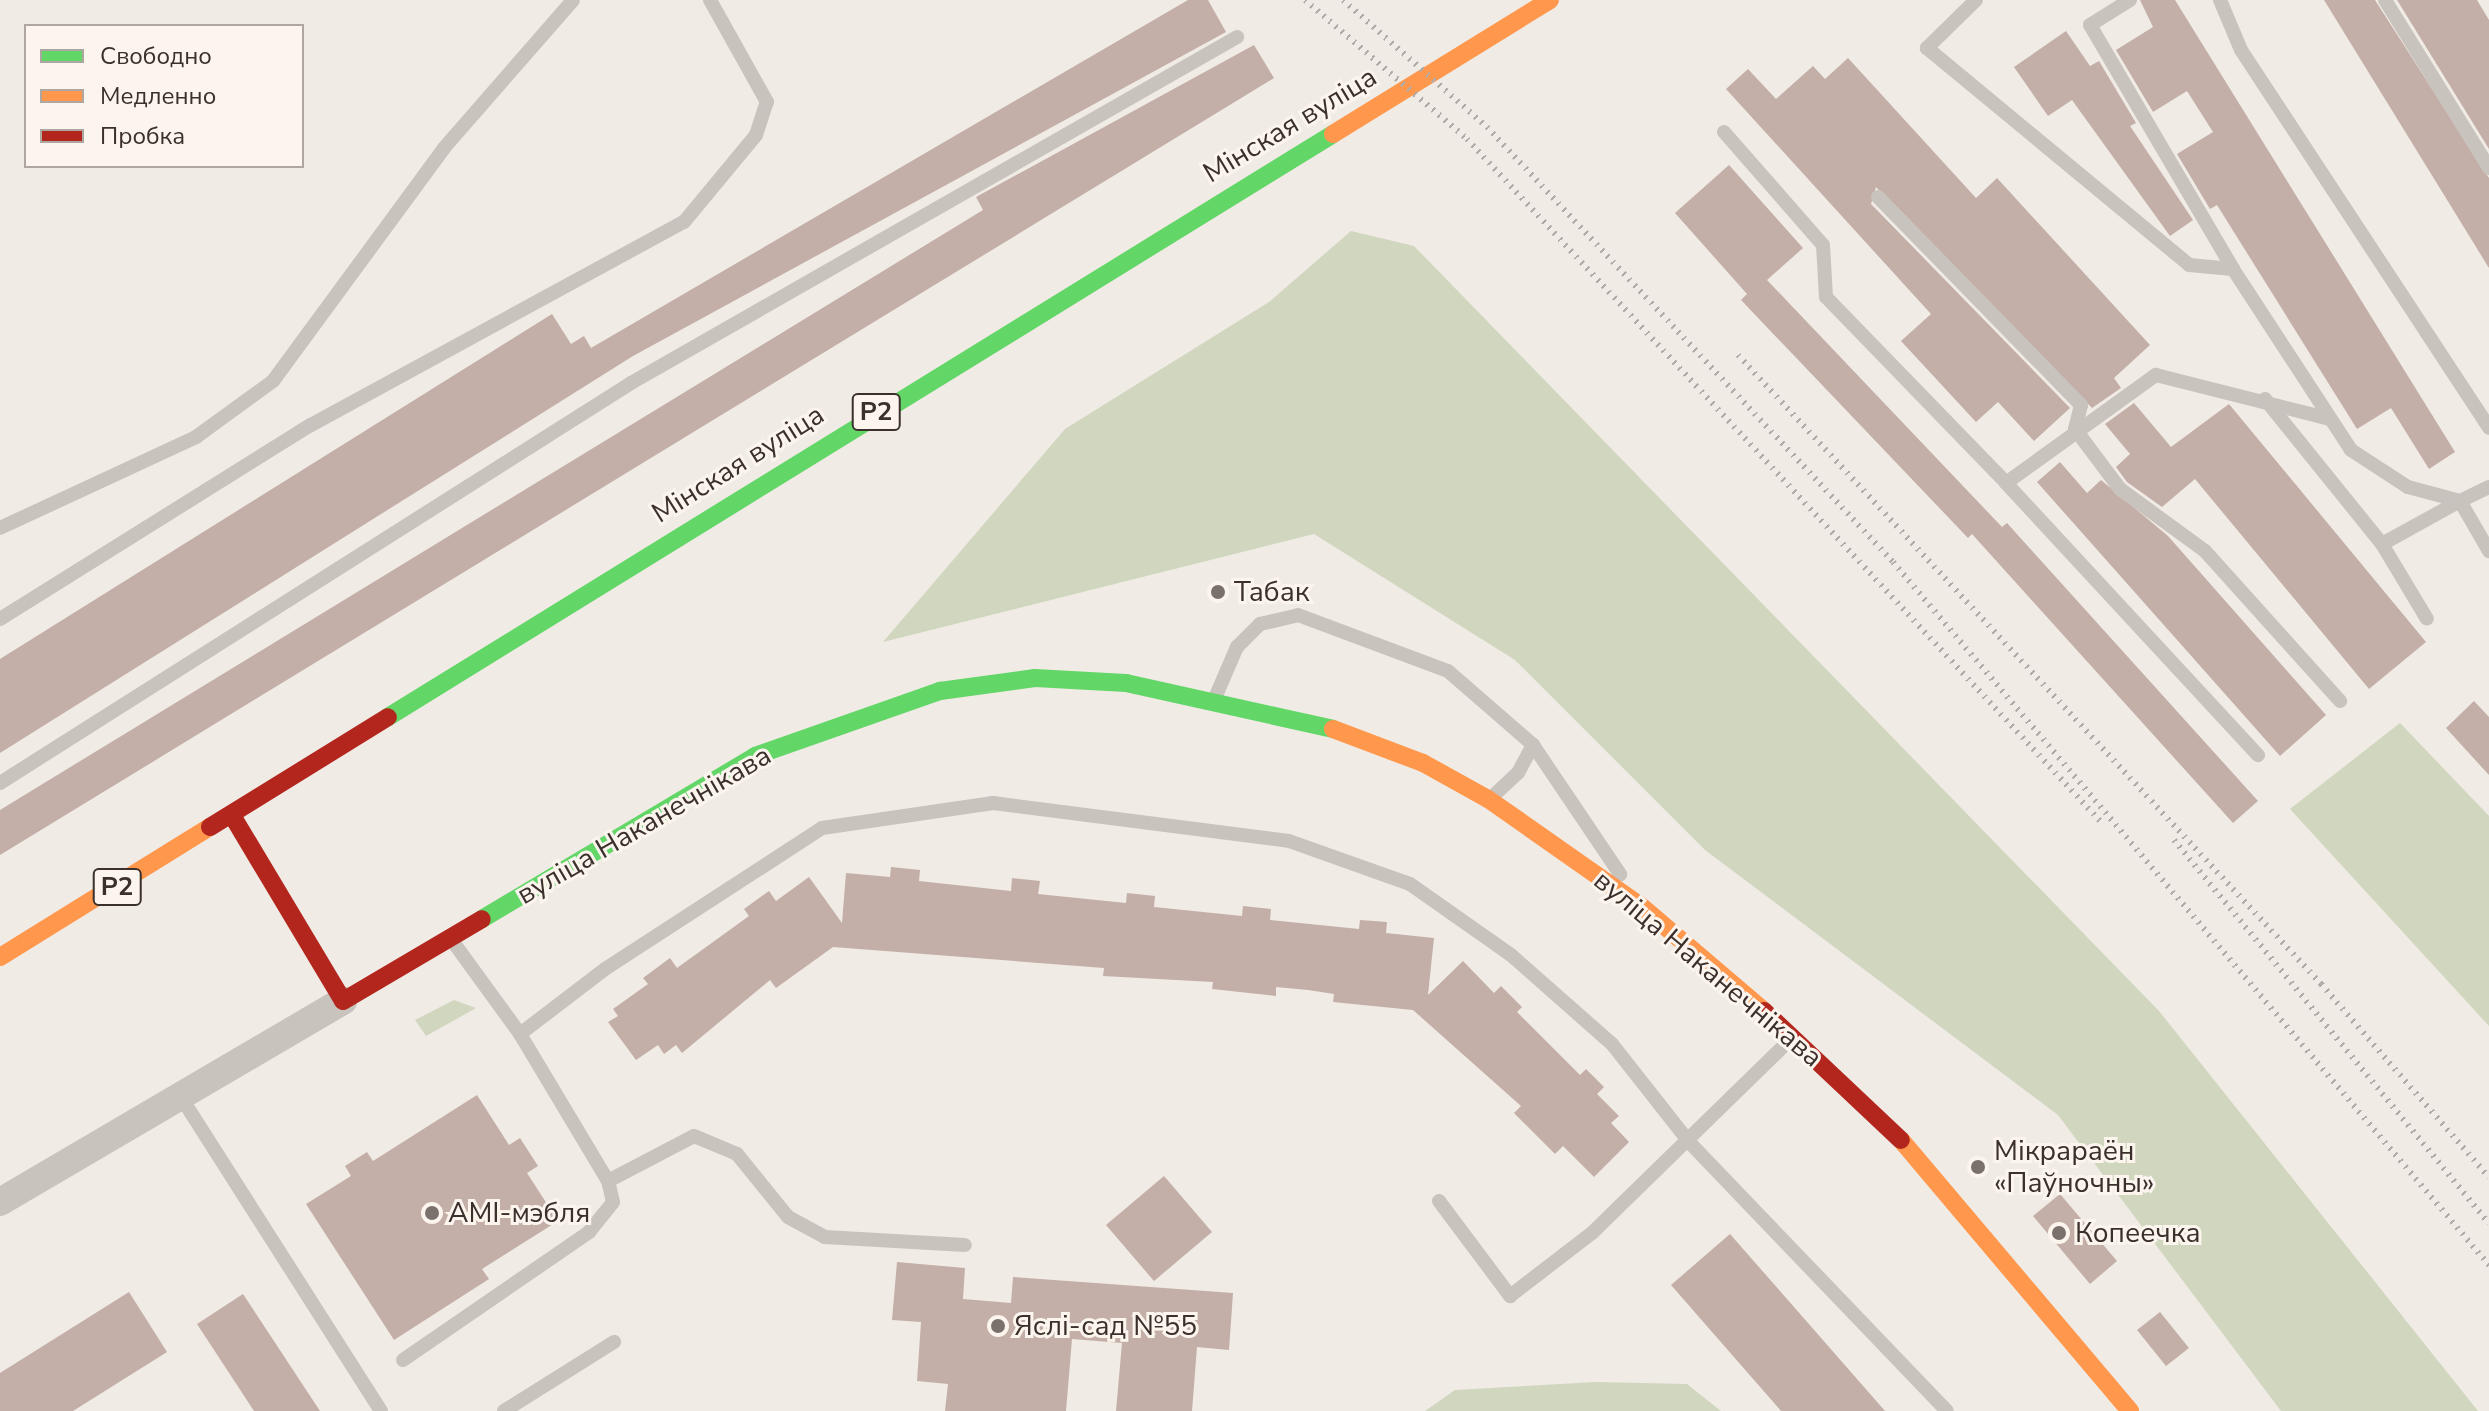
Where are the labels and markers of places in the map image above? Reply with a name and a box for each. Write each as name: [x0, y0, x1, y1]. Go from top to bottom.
place label: Табак: [1234, 575, 1309, 609]
marker: Табак: [1209, 583, 1227, 601]
place label: Мікрараён «Паўночны»: [1994, 1134, 2154, 1200]
marker: Мікрараён «Паўночны»: [1969, 1158, 1987, 1176]
place label: AMI-мэбля: [448, 1196, 590, 1230]
marker: AMI-мэбля: [423, 1204, 441, 1222]
place label: Копеечка: [2075, 1216, 2201, 1250]
marker: Копеечка: [2050, 1224, 2068, 1242]
place label: Яслі-сад №55: [1014, 1309, 1197, 1343]
marker: Яслі-сад №55: [989, 1317, 1007, 1335]

